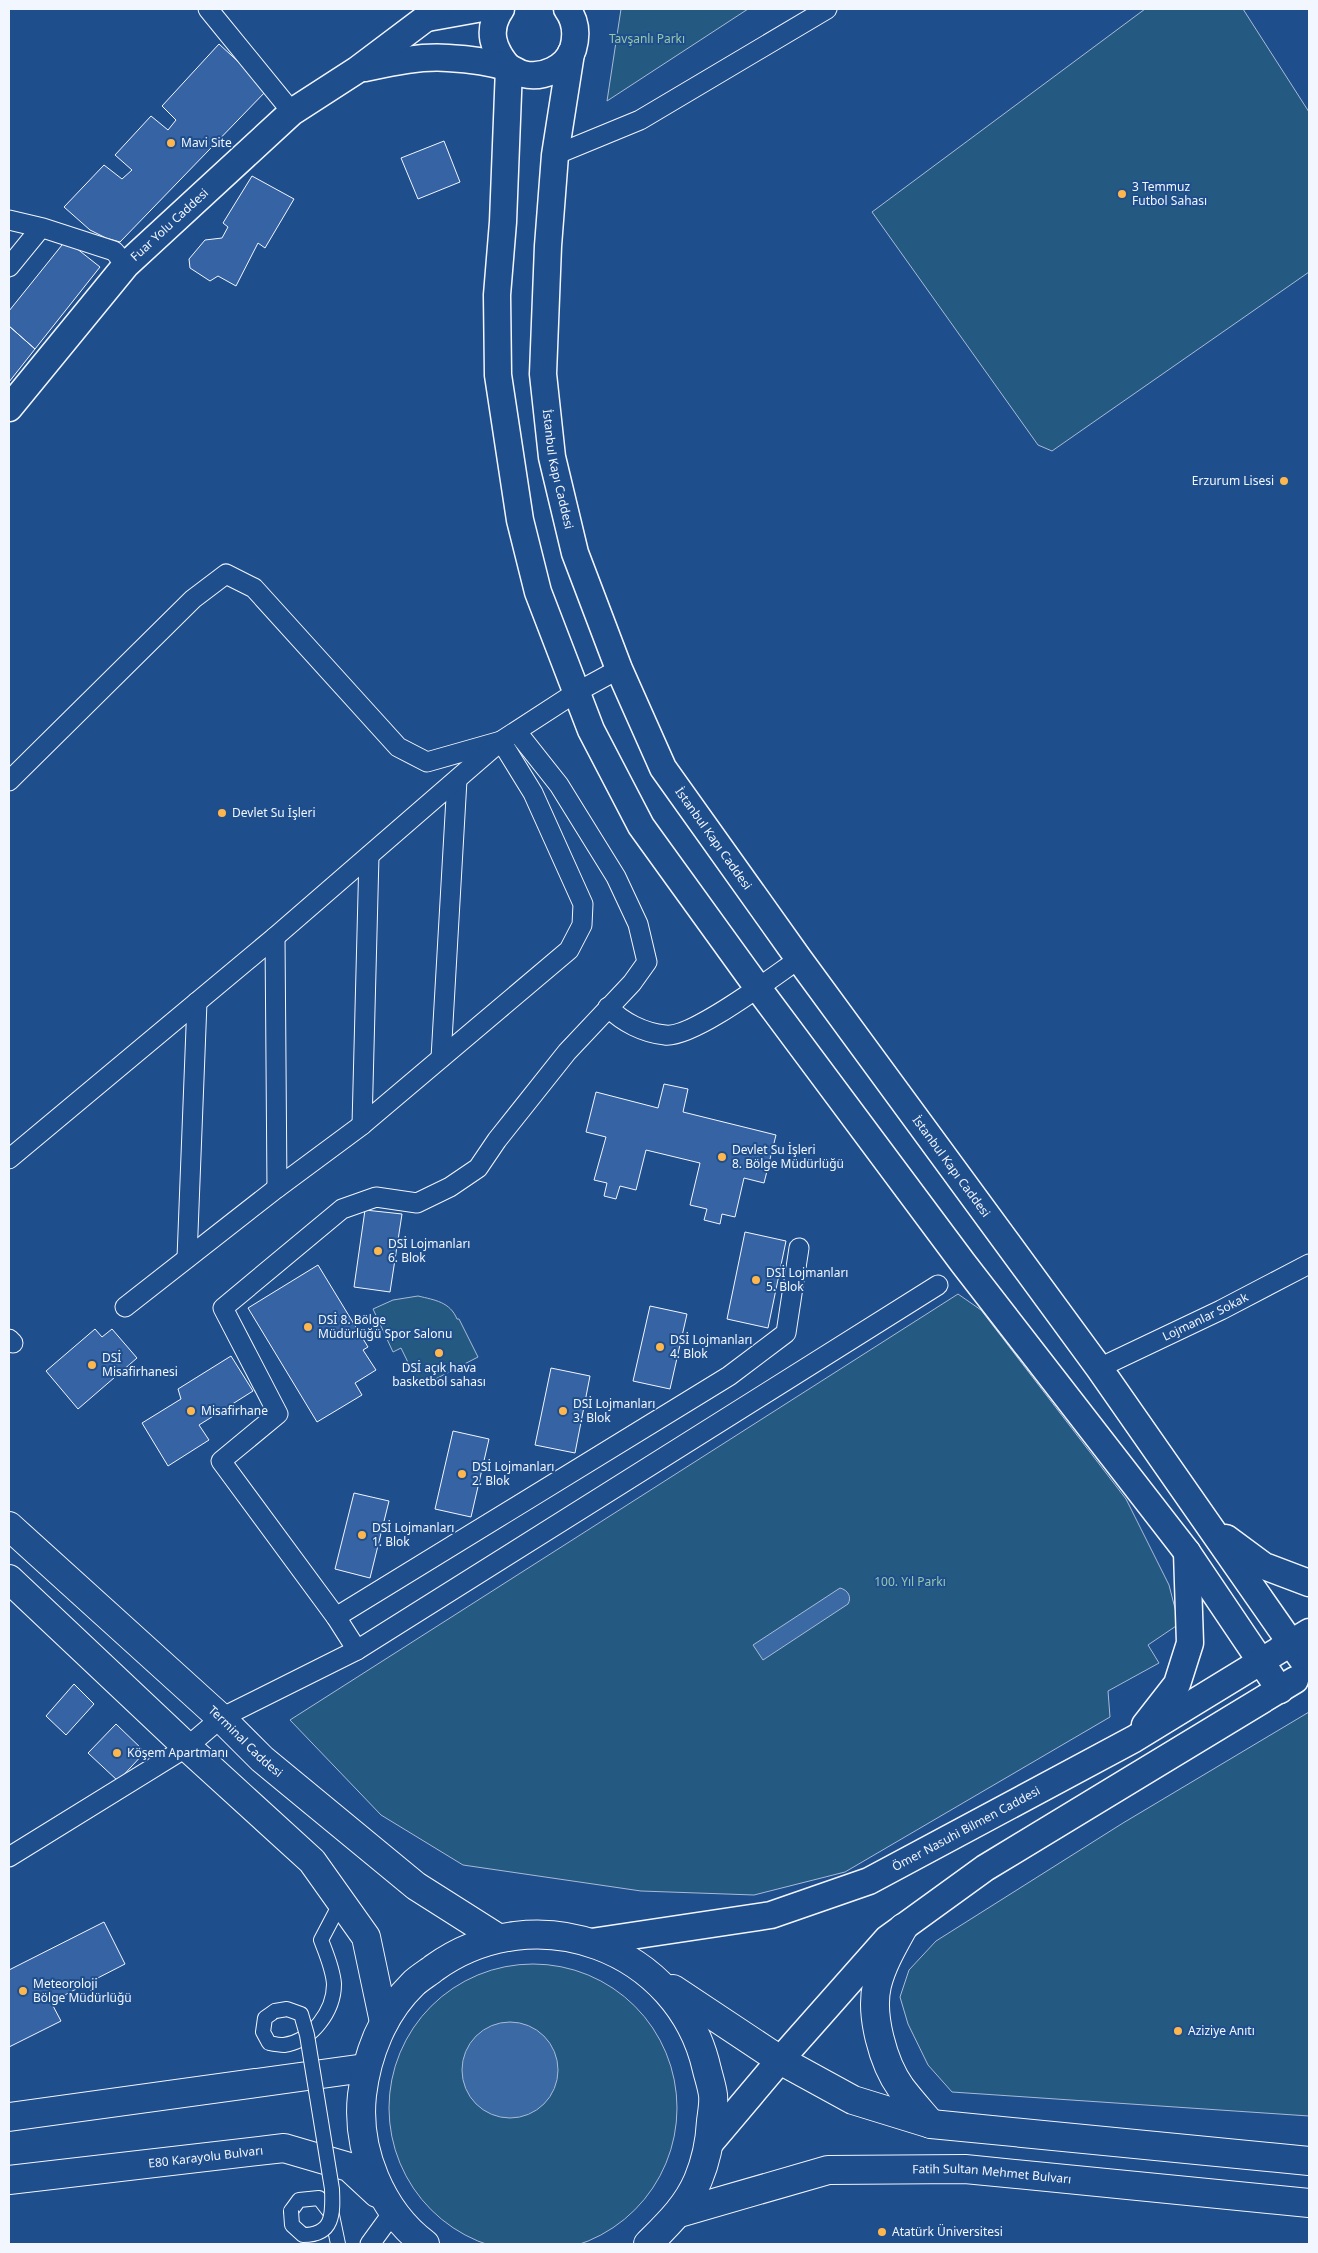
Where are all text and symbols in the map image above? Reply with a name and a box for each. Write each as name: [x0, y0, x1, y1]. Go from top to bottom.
park label: Tavşanlı Parkı: [609, 30, 685, 47]
place label: Mavi Site: [181, 134, 232, 151]
marker: Mavi Site: [165, 137, 177, 149]
place label: 3 Temmuz Futbol Sahası: [1132, 178, 1207, 209]
street label: Fuar Yolu Caddesi: [127, 184, 212, 265]
marker: 3 Temmuz Futbol Sahası: [1116, 188, 1128, 200]
street label: İstanbul Kapı Caddesi: [539, 408, 578, 531]
place label: Erzurum Lisesi: [1192, 472, 1274, 489]
marker: Erzurum Lisesi: [1278, 475, 1290, 487]
street label: İstanbul Kapı Caddesi: [671, 784, 756, 893]
place label: Devlet Su İşleri: [232, 804, 316, 821]
marker: Devlet Su İşleri: [216, 807, 228, 819]
street label: İstanbul Kapı Caddesi: [909, 1112, 994, 1220]
place label: Devlet Su İşleri 8. Bölge Müdürlüğü: [732, 1141, 844, 1172]
marker: Devlet Su İşleri 8. Bölge Müdürlüğü: [716, 1151, 728, 1163]
place label: DSİ Lojmanları 6. Blok: [388, 1235, 470, 1266]
marker: DSİ Lojmanları 6. Blok: [372, 1245, 384, 1257]
place label: DSİ Lojmanları 5. Blok: [766, 1264, 848, 1295]
marker: DSİ Lojmanları 5. Blok: [750, 1274, 762, 1286]
street label: Lojmanlar Sokak: [1160, 1288, 1251, 1345]
place label: DSİ 8. Bölge Müdürlüğü Spor Salonu: [318, 1311, 452, 1342]
marker: DSİ 8. Bölge Müdürlüğü Spor Salonu: [302, 1321, 314, 1333]
place label: DSİ Lojmanları 4. Blok: [670, 1331, 752, 1362]
marker: DSİ Lojmanları 4. Blok: [654, 1341, 666, 1353]
marker: DSİ açık hava basketbol sahası: [433, 1347, 445, 1359]
place label: DSİ Misafirhanesi: [102, 1349, 178, 1380]
marker: DSİ Misafirhanesi: [86, 1359, 98, 1371]
place label: DSİ açık hava basketbol sahası: [392, 1359, 486, 1390]
place label: DSİ Lojmanları 3. Blok: [573, 1395, 655, 1426]
place label: Misafirhane: [201, 1402, 268, 1419]
marker: Misafirhane: [185, 1405, 197, 1417]
marker: DSİ Lojmanları 3. Blok: [557, 1405, 569, 1417]
place label: DSİ Lojmanları 2. Blok: [472, 1458, 554, 1489]
marker: DSİ Lojmanları 2. Blok: [456, 1468, 468, 1480]
place label: DSİ Lojmanları 1. Blok: [372, 1519, 454, 1550]
marker: DSİ Lojmanları 1. Blok: [356, 1529, 368, 1541]
park label: 100. Yıl Parkı: [874, 1573, 946, 1590]
street label: Terminal Caddesi: [205, 1702, 287, 1781]
place label: Köşem Apartmanı: [127, 1744, 228, 1761]
marker: Köşem Apartmanı: [111, 1747, 123, 1759]
street label: Ömer Nasuhi Bilmen Caddesi: [889, 1782, 1043, 1875]
place label: Meteoroloji Bölge Müdürlüğü: [33, 1975, 132, 2006]
marker: Meteoroloji Bölge Müdürlüğü: [17, 1985, 29, 1997]
place label: Aziziye Anıtı: [1188, 2022, 1255, 2039]
marker: Aziziye Anıtı: [1172, 2025, 1184, 2037]
street label: E80 Karayolu Bulvarı: [147, 2141, 264, 2172]
street label: Fatih Sultan Mehmet Bulvarı: [912, 2160, 1072, 2187]
place label: Atatürk Üniversitesi: [892, 2223, 1003, 2240]
marker: Atatürk Üniversitesi: [876, 2226, 888, 2238]

